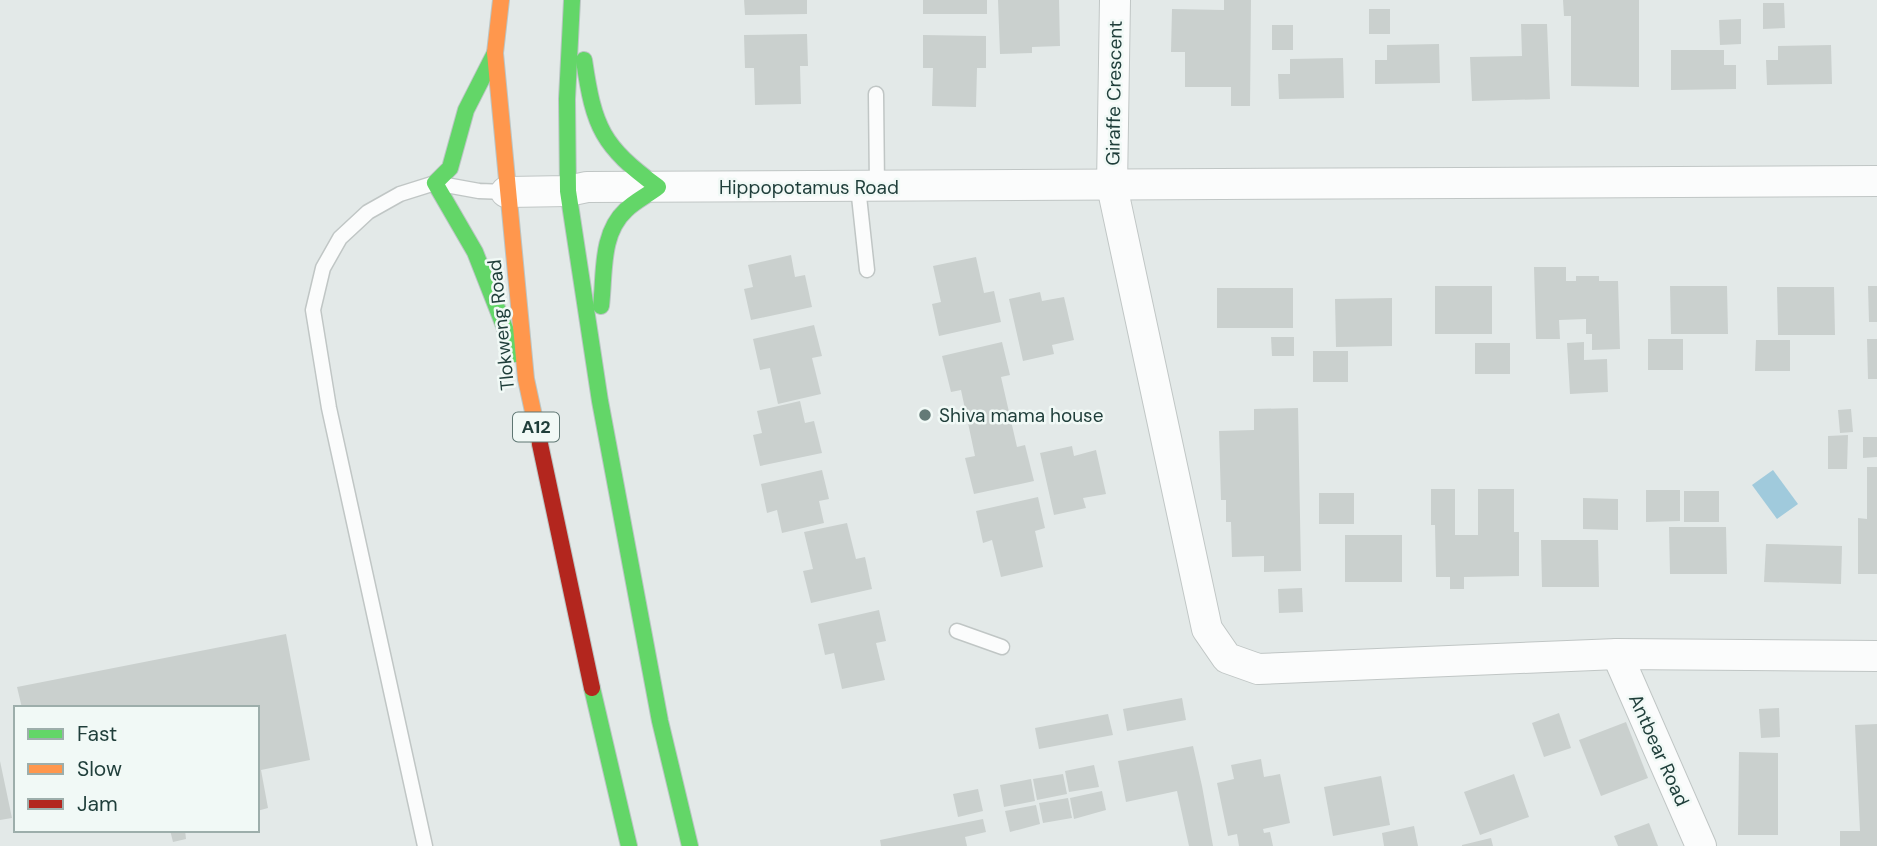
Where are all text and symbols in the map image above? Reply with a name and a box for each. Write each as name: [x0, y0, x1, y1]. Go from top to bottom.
street label: Giraffe Crescent: [1100, 20, 1128, 166]
street label: Hippopotamus Road: [719, 175, 899, 200]
street label: Tlokweng Road: [482, 258, 520, 392]
place label: Shiva mama house: [939, 403, 1103, 428]
marker: Shiva mama house: [917, 407, 933, 423]
road number: A12: [513, 412, 559, 442]
street label: Antbear Road: [1623, 690, 1695, 810]
legend: [14, 706, 259, 832]
text: Fast: [77, 720, 117, 748]
text: Slow: [77, 755, 122, 783]
text: Jam: [77, 790, 118, 818]

